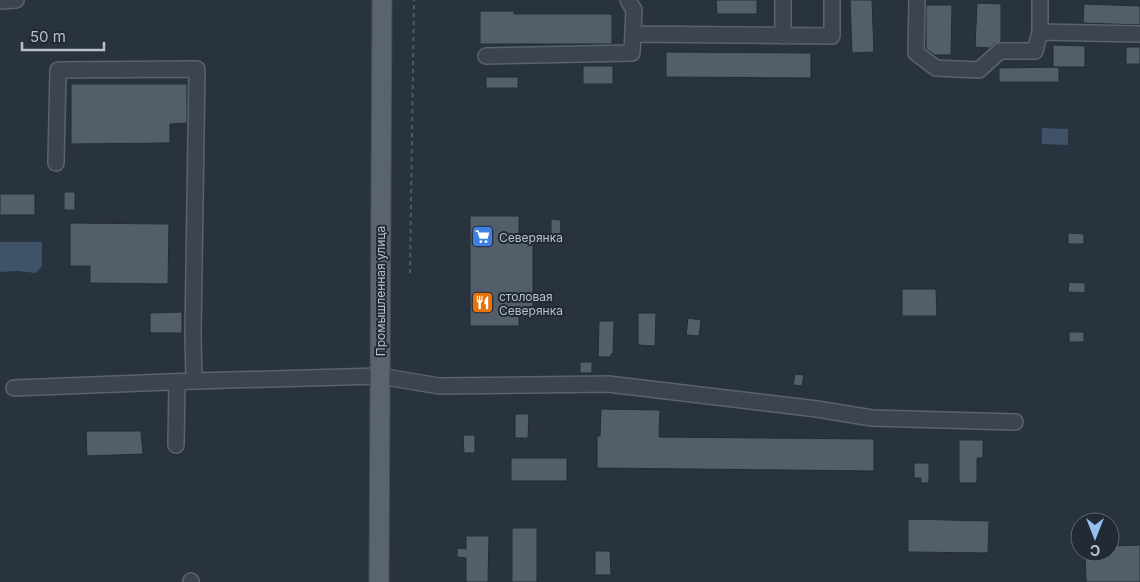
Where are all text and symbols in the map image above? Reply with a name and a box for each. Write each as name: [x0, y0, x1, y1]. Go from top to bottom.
scale bar: [22, 20, 105, 52]
text: 50 m: [30, 27, 66, 46]
supermarket icon: Северянка: [471, 225, 495, 249]
street label: Промышленная улица: [373, 226, 388, 356]
place label: Северянка: [499, 230, 563, 245]
place label: столовая Северянка: [499, 289, 563, 318]
restaurant icon: столовая Северянка: [471, 291, 495, 315]
north arrow: [1070, 512, 1120, 562]
text: С: [1090, 542, 1100, 559]

